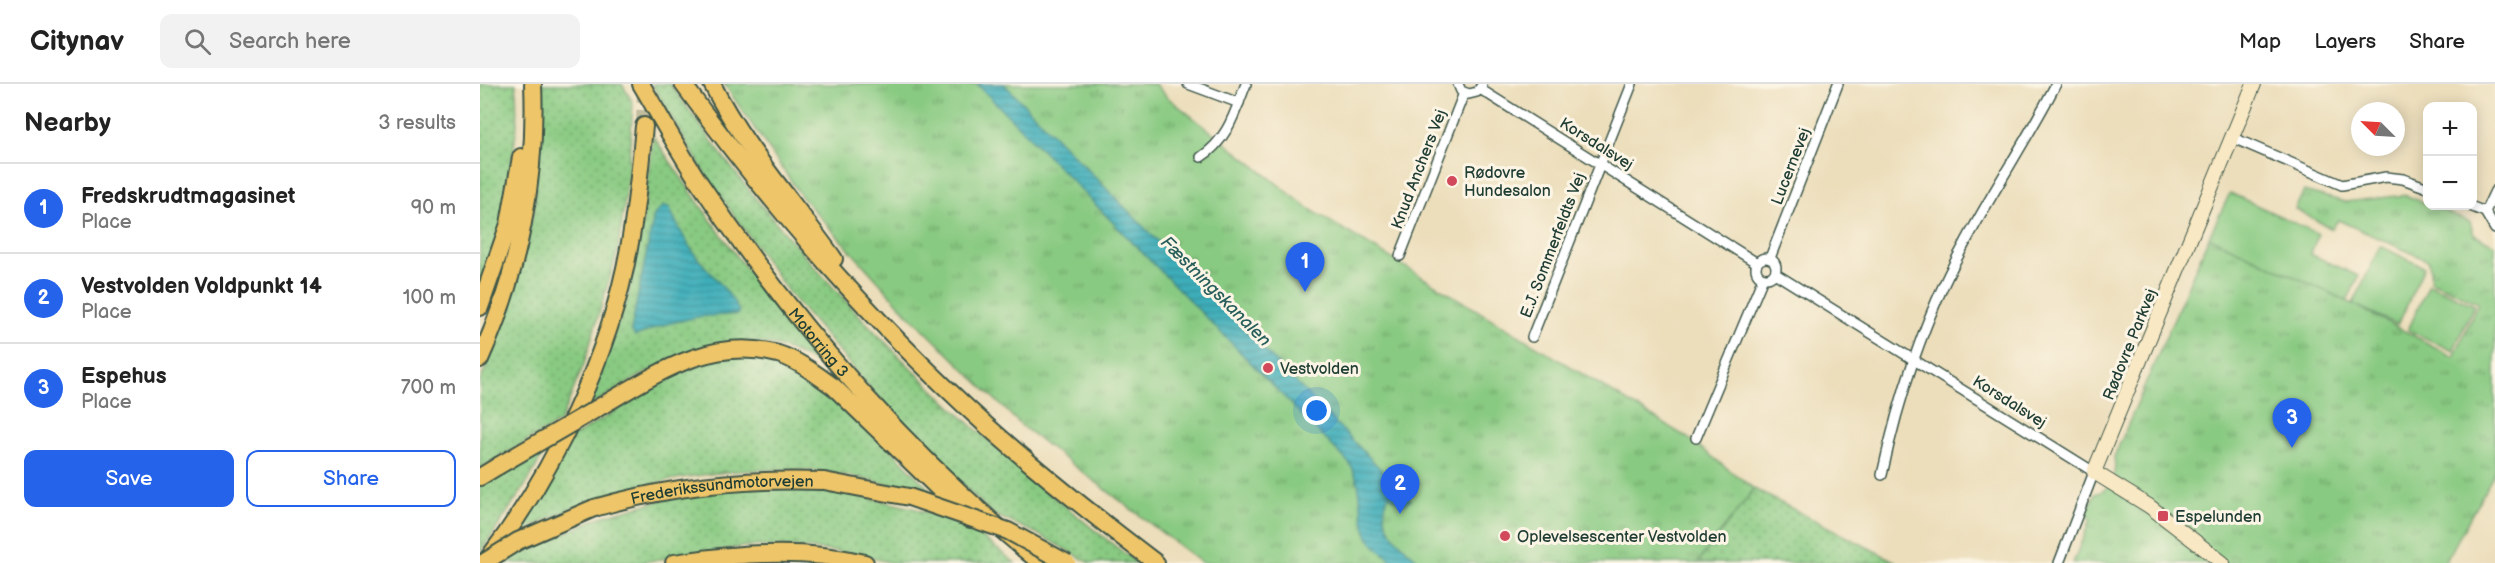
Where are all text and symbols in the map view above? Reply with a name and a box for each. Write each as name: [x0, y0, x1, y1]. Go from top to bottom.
search box: [160, 14, 580, 68]
text: Citynav: [30, 25, 124, 58]
icon: search: [181, 25, 214, 58]
text: Search here: [229, 28, 351, 55]
text: Map: [2239, 29, 2281, 54]
text: Layers: [2314, 29, 2376, 54]
text: Share: [2409, 29, 2465, 54]
north arrow: [2351, 102, 2405, 156]
map controls: [2423, 102, 2477, 210]
button: +: [2423, 102, 2477, 156]
street label: Knud Anchers Vej: [1388, 107, 1451, 232]
text: Nearby: [24, 108, 111, 139]
text: 3 results: [378, 111, 456, 135]
street label: Korsdalsvej: [1556, 114, 1637, 174]
street label: Lucernevej: [1768, 125, 1815, 208]
button: −: [2423, 156, 2477, 210]
place label: Rødovre Hundesalon: [1464, 164, 1551, 201]
street label: E.J. Sommerfeldts Vej: [1517, 170, 1590, 321]
marker: Rødovre Hundesalon: [1445, 174, 1459, 188]
text: Fredskrudtmagasinet: [81, 183, 295, 210]
text: 1: [39, 196, 48, 220]
text: 90 m: [411, 196, 456, 220]
text: Place: [81, 210, 132, 234]
water label: Fæstningskanalen: [1156, 232, 1275, 351]
pin: 1: [1286, 242, 1324, 292]
text: Vestvolden Voldpunkt 14: [81, 273, 322, 300]
text: 2: [38, 286, 49, 310]
text: 100 m: [403, 286, 456, 310]
street label: Rødovre Parkvej: [2099, 286, 2161, 403]
text: Place: [81, 300, 132, 324]
street label: Motorring 3: [784, 305, 852, 382]
place label: Vestvolden: [1280, 360, 1359, 379]
marker: Vestvolden: [1261, 361, 1275, 375]
text: Espehus: [81, 363, 167, 390]
street label: Korsdalsvej: [1969, 372, 2050, 432]
text: 3: [38, 376, 49, 400]
text: 700 m: [401, 376, 456, 400]
text: Place: [81, 390, 132, 414]
your location: [1302, 396, 1331, 425]
pin: 3: [2272, 398, 2312, 448]
button: Save: [24, 450, 234, 507]
button: Share: [246, 450, 456, 507]
pin: 2: [1380, 464, 1420, 514]
street label: Frederikssundmotorvejen: [629, 472, 814, 509]
place label: Espelunden: [2175, 508, 2261, 527]
marker: Espelunden: [2156, 509, 2170, 523]
place label: Oplevelsescenter Vestvolden: [1517, 528, 1726, 547]
marker: Oplevelsescenter Vestvolden: [1498, 529, 1512, 543]

